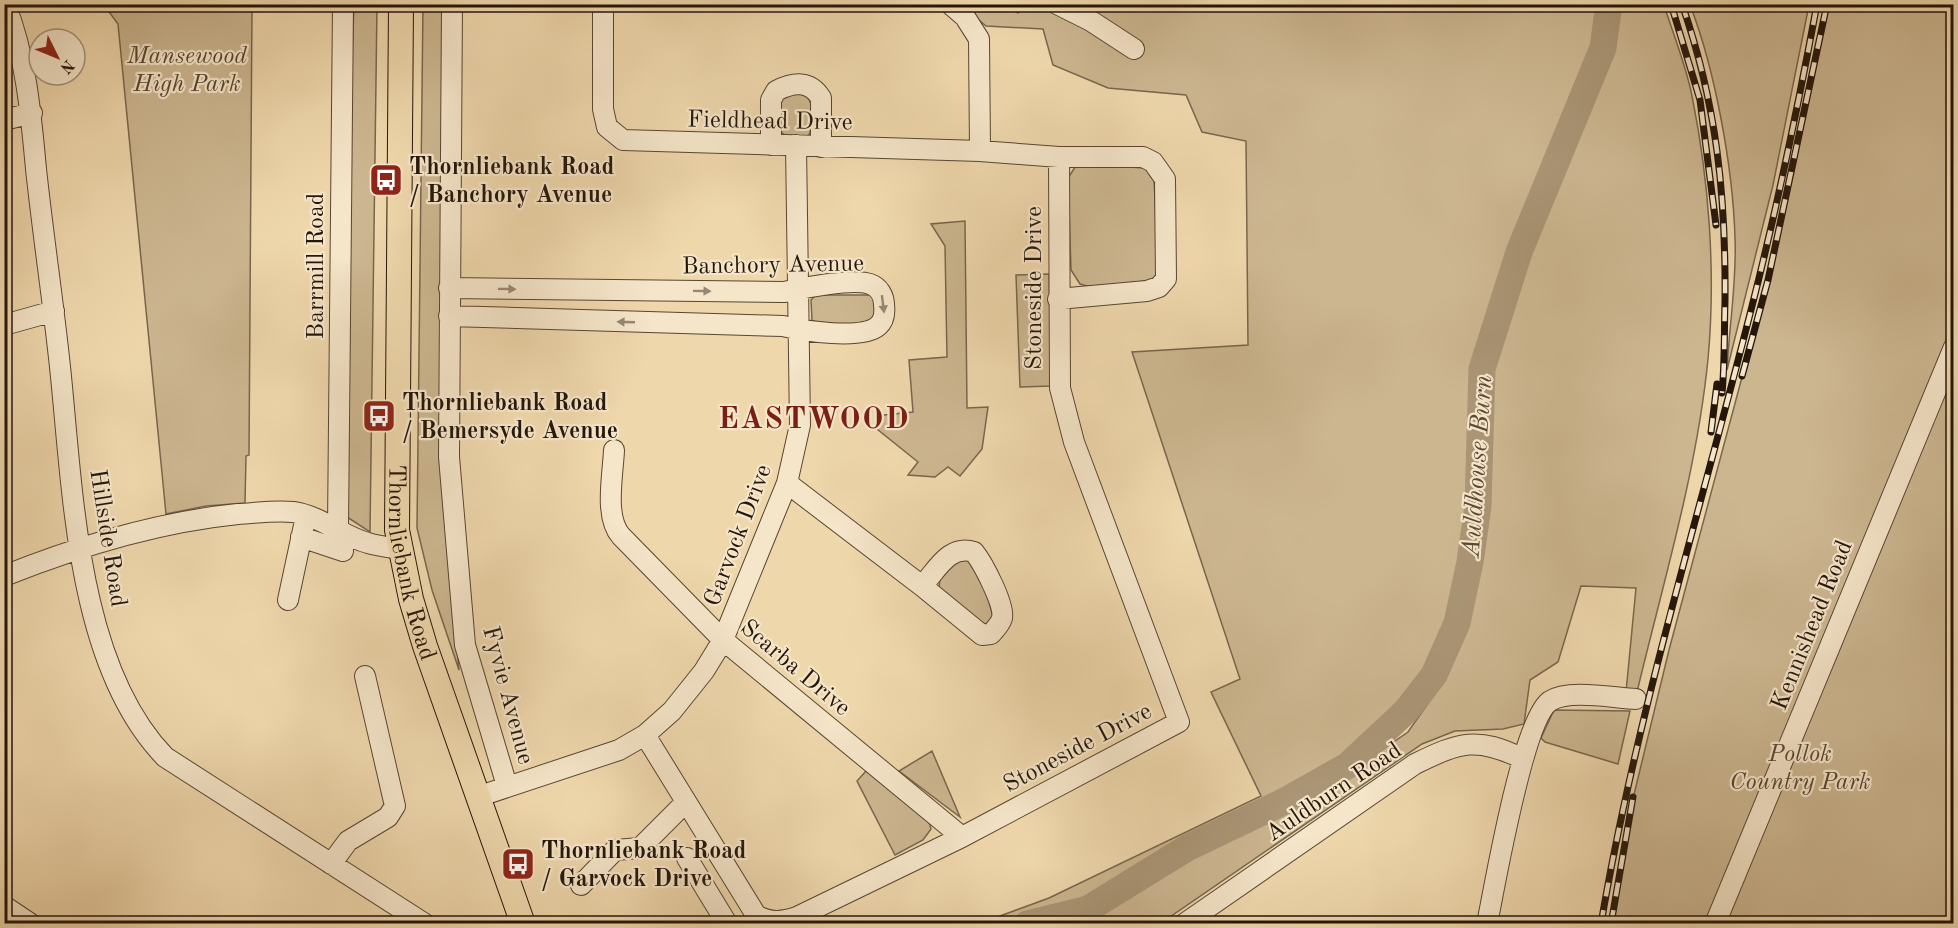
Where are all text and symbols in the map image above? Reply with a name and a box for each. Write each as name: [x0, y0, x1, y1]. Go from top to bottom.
north arrow: [27, 27, 87, 87]
park label: Mansewood High Park: [126, 45, 247, 97]
text: N: [56, 56, 77, 76]
street label: Fieldhead Drive: [687, 109, 853, 135]
place label: Thornliebank Road / Banchory Avenue: [409, 156, 614, 208]
bus stop icon: Thornliebank Road / Banchory Avenue: [368, 162, 404, 198]
street label: Barrmill Road: [305, 193, 329, 339]
street label: Stoneside Drive: [1023, 206, 1047, 370]
street label: Banchory Avenue: [682, 252, 864, 280]
one-way arrow: [498, 284, 517, 294]
one-way arrow: [693, 287, 712, 296]
one-way arrow: [878, 295, 887, 314]
one-way arrow: [616, 317, 635, 326]
water label: Auldhouse Burn: [1459, 374, 1497, 560]
place label: Thornliebank Road / Bemersyde Avenue: [402, 392, 618, 444]
bus stop icon: Thornliebank Road / Bemersyde Avenue: [361, 398, 397, 434]
district label: EASTWOOD: [718, 405, 910, 435]
street label: Garvock Drive: [701, 462, 777, 610]
street label: Thornliebank Road: [383, 464, 439, 664]
street label: Hillside Road: [84, 468, 130, 609]
street label: Kennishead Road: [1768, 537, 1858, 714]
street label: Scarba Drive: [735, 616, 854, 721]
street label: Fyvie Avenue: [477, 624, 537, 767]
street label: Stoneside Drive: [1000, 700, 1156, 798]
street label: Auldburn Road: [1262, 738, 1406, 847]
park label: Pollok Country Park: [1729, 743, 1871, 795]
place label: Thornliebank Road / Garvock Drive: [541, 840, 746, 892]
bus stop icon: Thornliebank Road / Garvock Drive: [500, 846, 536, 882]

